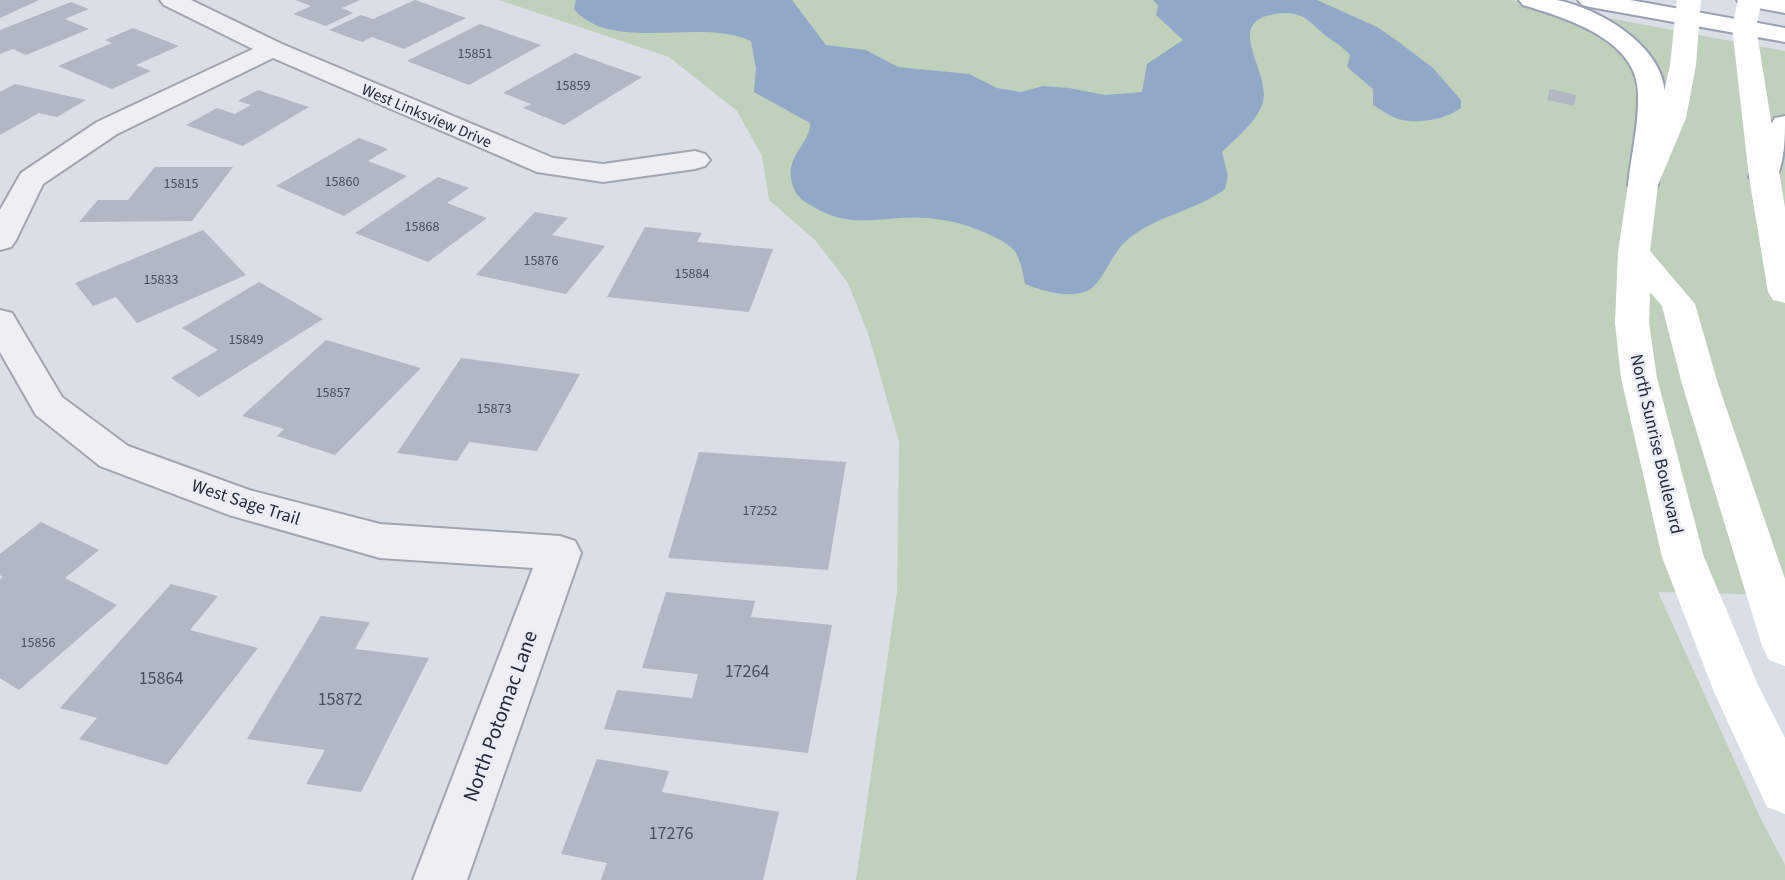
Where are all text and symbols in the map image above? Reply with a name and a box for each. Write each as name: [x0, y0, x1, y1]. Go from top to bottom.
house number: 15851: [458, 44, 492, 64]
house number: 15859: [556, 76, 590, 96]
street label: West Linksview Drive: [358, 79, 495, 153]
house number: 15860: [325, 172, 359, 192]
house number: 15815: [164, 174, 198, 194]
house number: 15868: [405, 217, 439, 237]
house number: 15876: [524, 251, 558, 271]
house number: 15884: [675, 264, 709, 284]
house number: 15833: [144, 270, 178, 290]
house number: 15849: [229, 330, 263, 350]
street label: North Sunrise Boulevard: [1624, 352, 1689, 537]
house number: 15857: [316, 383, 350, 403]
house number: 15873: [477, 399, 511, 419]
street label: West Sage Trail: [188, 473, 303, 532]
house number: 17252: [743, 501, 777, 521]
street label: North Potomac Lane: [455, 626, 545, 806]
house number: 15856: [21, 633, 55, 653]
house number: 17264: [725, 659, 769, 684]
house number: 15864: [139, 666, 183, 691]
house number: 15872: [318, 687, 362, 712]
house number: 17276: [649, 821, 693, 846]

